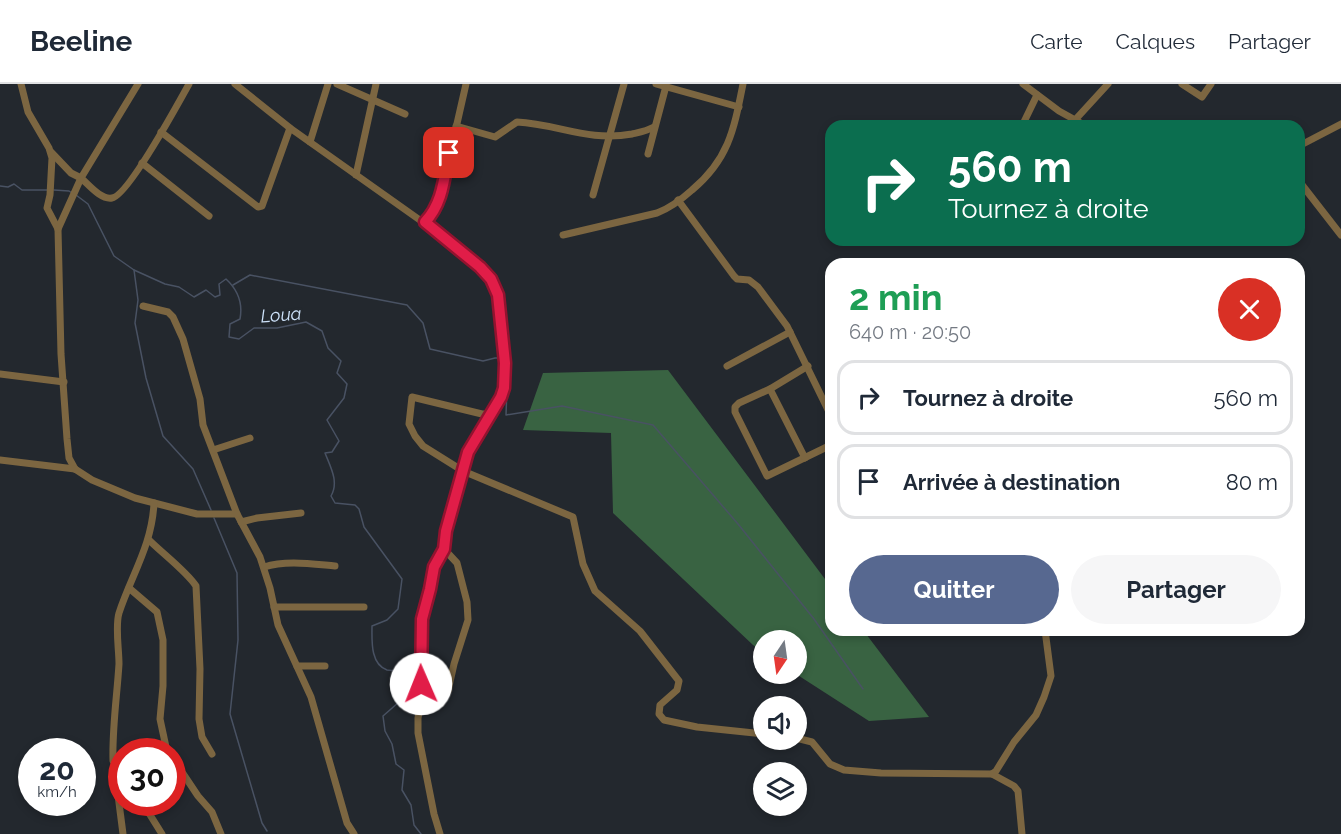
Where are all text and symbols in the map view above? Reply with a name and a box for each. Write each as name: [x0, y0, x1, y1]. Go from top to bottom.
text: Beeline: [30, 25, 132, 58]
text: Carte: [1030, 29, 1083, 54]
text: Calques: [1116, 29, 1195, 54]
text: Partager: [1228, 29, 1311, 54]
pin: [423, 127, 474, 178]
icon: arrive: [432, 136, 465, 169]
text: 560 m: [948, 143, 1072, 192]
icon: right: [849, 144, 927, 222]
text: Tournez à droite: [948, 193, 1149, 224]
text: 2 min: [849, 276, 942, 318]
button: close: [1218, 278, 1281, 341]
water label: Loua: [260, 303, 302, 326]
text: 640 m · 20:50: [849, 320, 971, 344]
icon: right: [852, 381, 885, 414]
text: Tournez à droite: [903, 385, 1073, 411]
text: 560 m: [1213, 385, 1278, 411]
icon: arrive: [852, 465, 885, 498]
text: Arrivée à destination: [903, 469, 1120, 495]
text: 80 m: [1226, 469, 1278, 495]
button: Quitter: [849, 555, 1059, 624]
button: Partager: [1071, 555, 1281, 624]
north arrow: [753, 630, 807, 684]
map controls: [753, 630, 807, 816]
position arrow: [389, 652, 453, 716]
button: sound: [753, 696, 807, 750]
speed limit sign: 30: [108, 738, 186, 816]
text: 20: [39, 752, 75, 787]
button: layers: [753, 762, 807, 816]
text: km/h: [37, 783, 77, 801]

